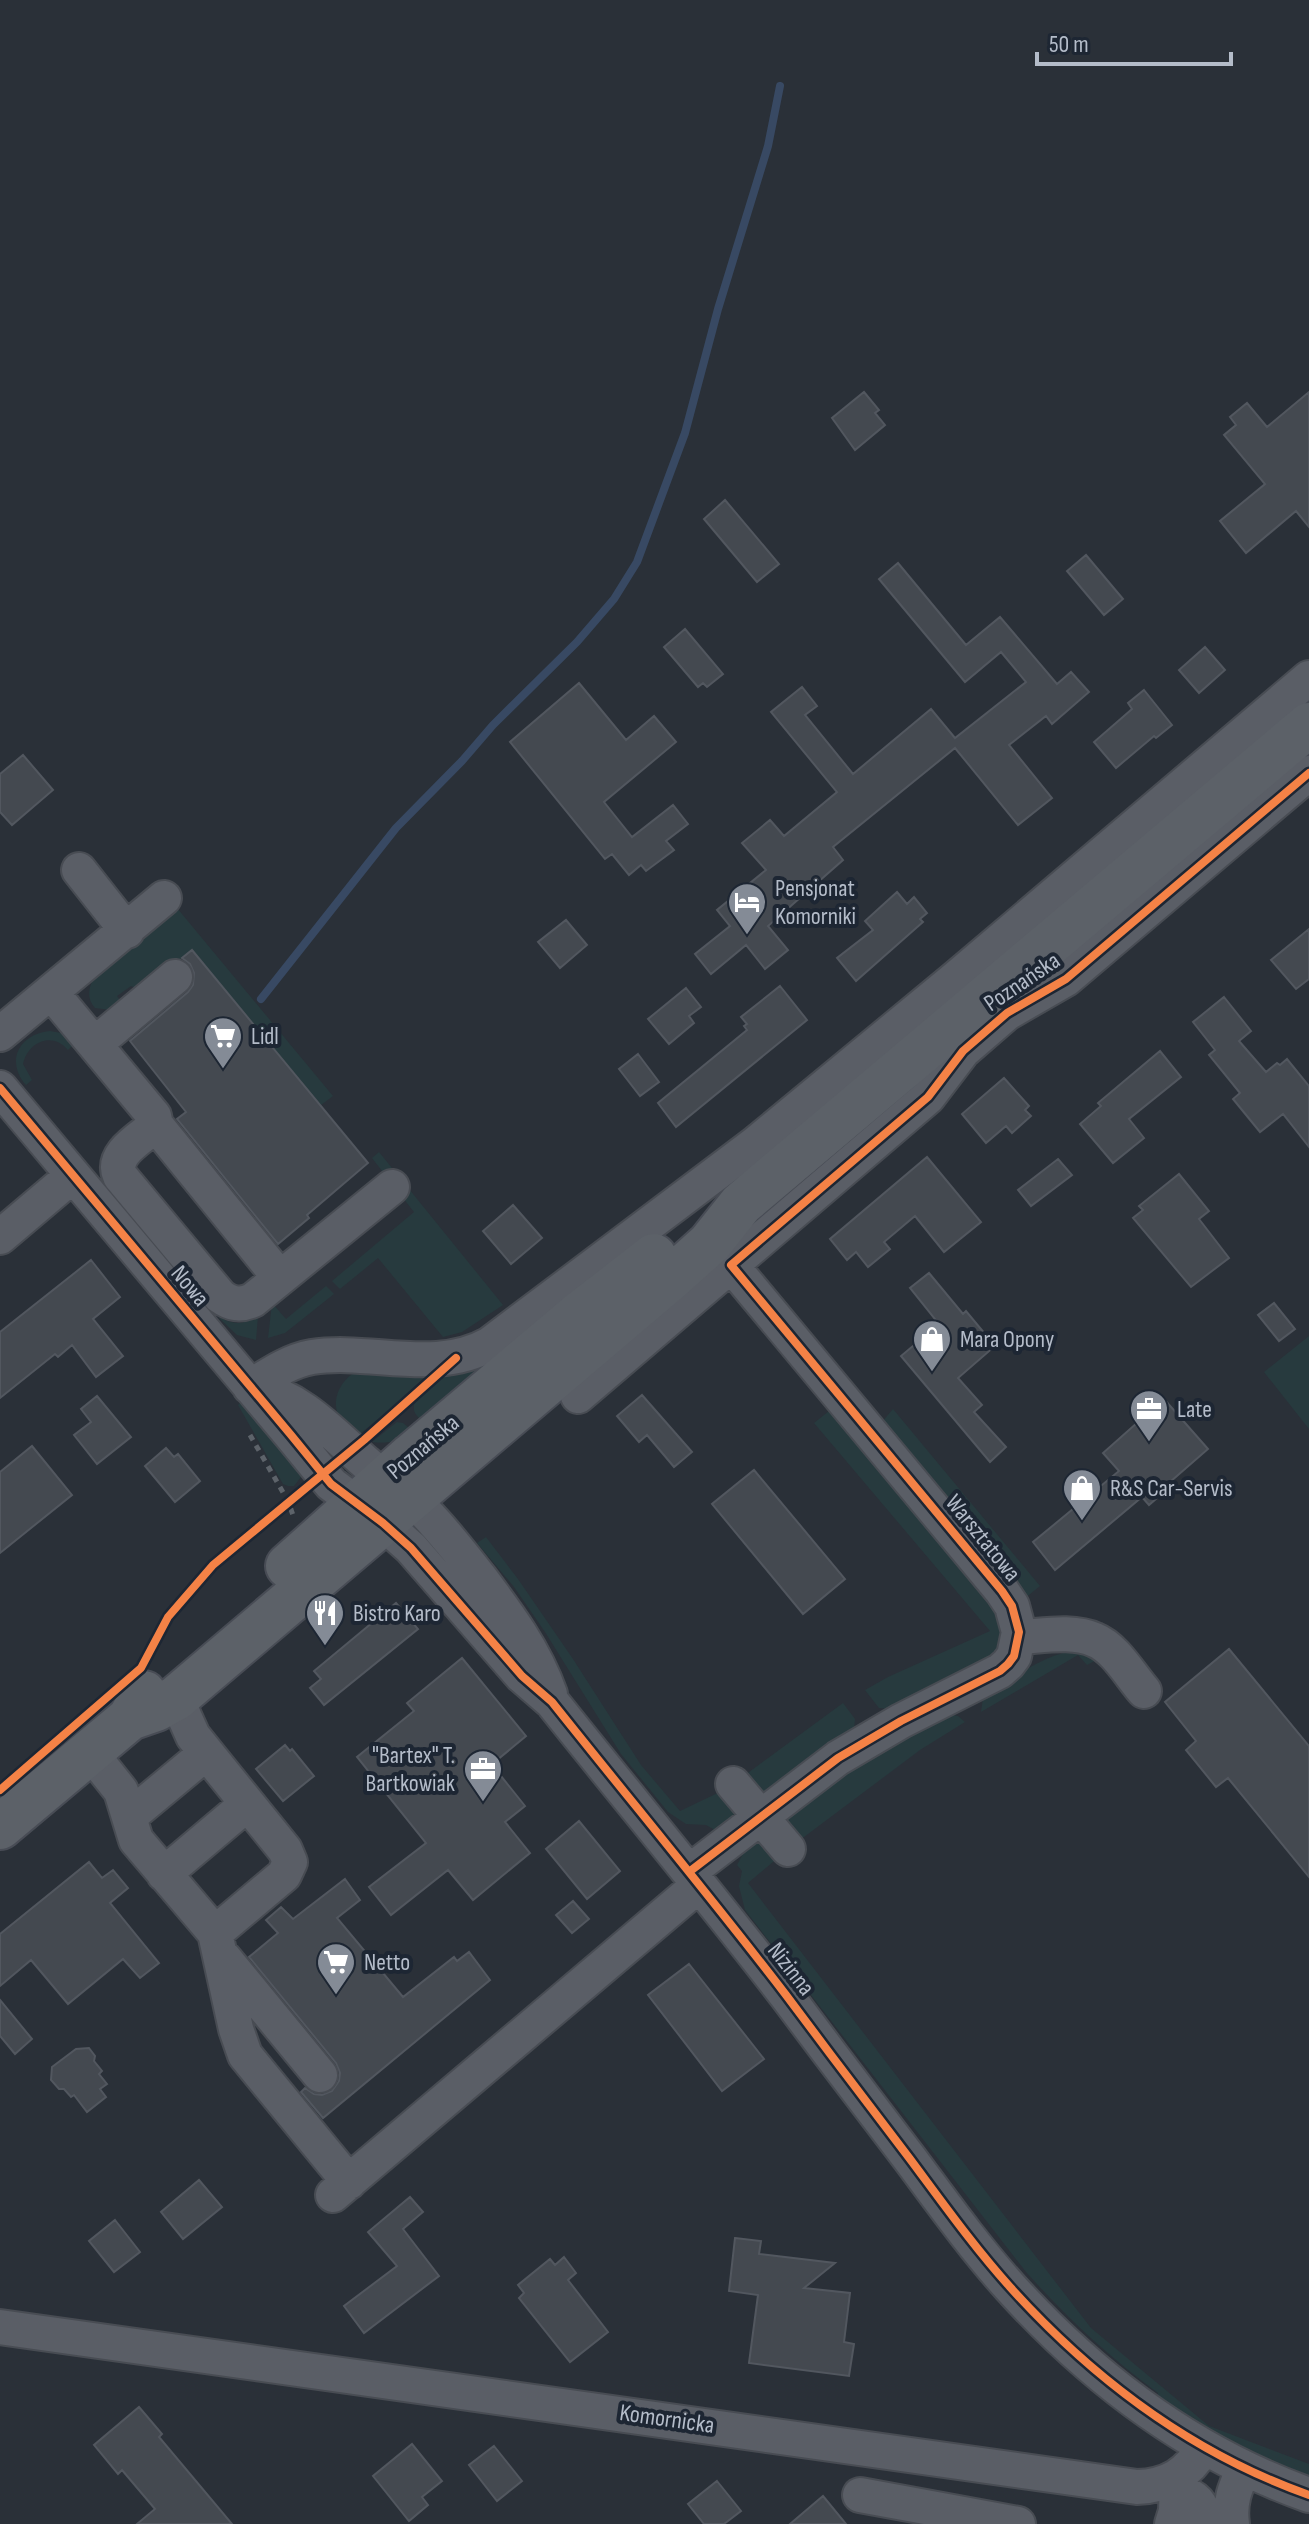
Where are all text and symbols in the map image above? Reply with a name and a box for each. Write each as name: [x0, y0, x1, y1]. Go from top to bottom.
scale bar: [1037, 16, 1231, 66]
text: 50 m: [1049, 30, 1089, 59]
place label: Pensjonat Komorniki: [775, 874, 856, 931]
hotel icon: Pensjonat Komorniki: [726, 881, 768, 936]
street label: Poznańska: [979, 946, 1065, 1018]
supermarket icon: Lidl: [202, 1015, 244, 1070]
place label: Lidl: [251, 1022, 279, 1051]
street label: Nowa: [165, 1260, 215, 1312]
shop icon: Mara Opony: [911, 1318, 953, 1373]
place label: Mara Opony: [960, 1325, 1054, 1354]
office icon: Late: [1128, 1388, 1170, 1443]
place label: Late: [1177, 1395, 1212, 1424]
street label: Poznańska: [381, 1408, 465, 1486]
shop icon: R&S Car-Servis: [1061, 1467, 1103, 1522]
place label: R&S Car-Servis: [1110, 1474, 1233, 1503]
street label: Warsztatowa: [939, 1489, 1027, 1587]
restaurant icon: Bistro Karo: [304, 1592, 346, 1647]
place label: Bistro Karo: [353, 1599, 441, 1628]
place label: "Bartex" T. Bartkowiak: [366, 1741, 455, 1798]
office icon: "Bartex" T. Bartkowiak: [462, 1748, 504, 1803]
street label: Nizinna: [761, 1937, 821, 2001]
supermarket icon: Netto: [315, 1941, 357, 1996]
place label: Netto: [364, 1948, 410, 1977]
street label: Komornicka: [618, 2398, 716, 2440]

